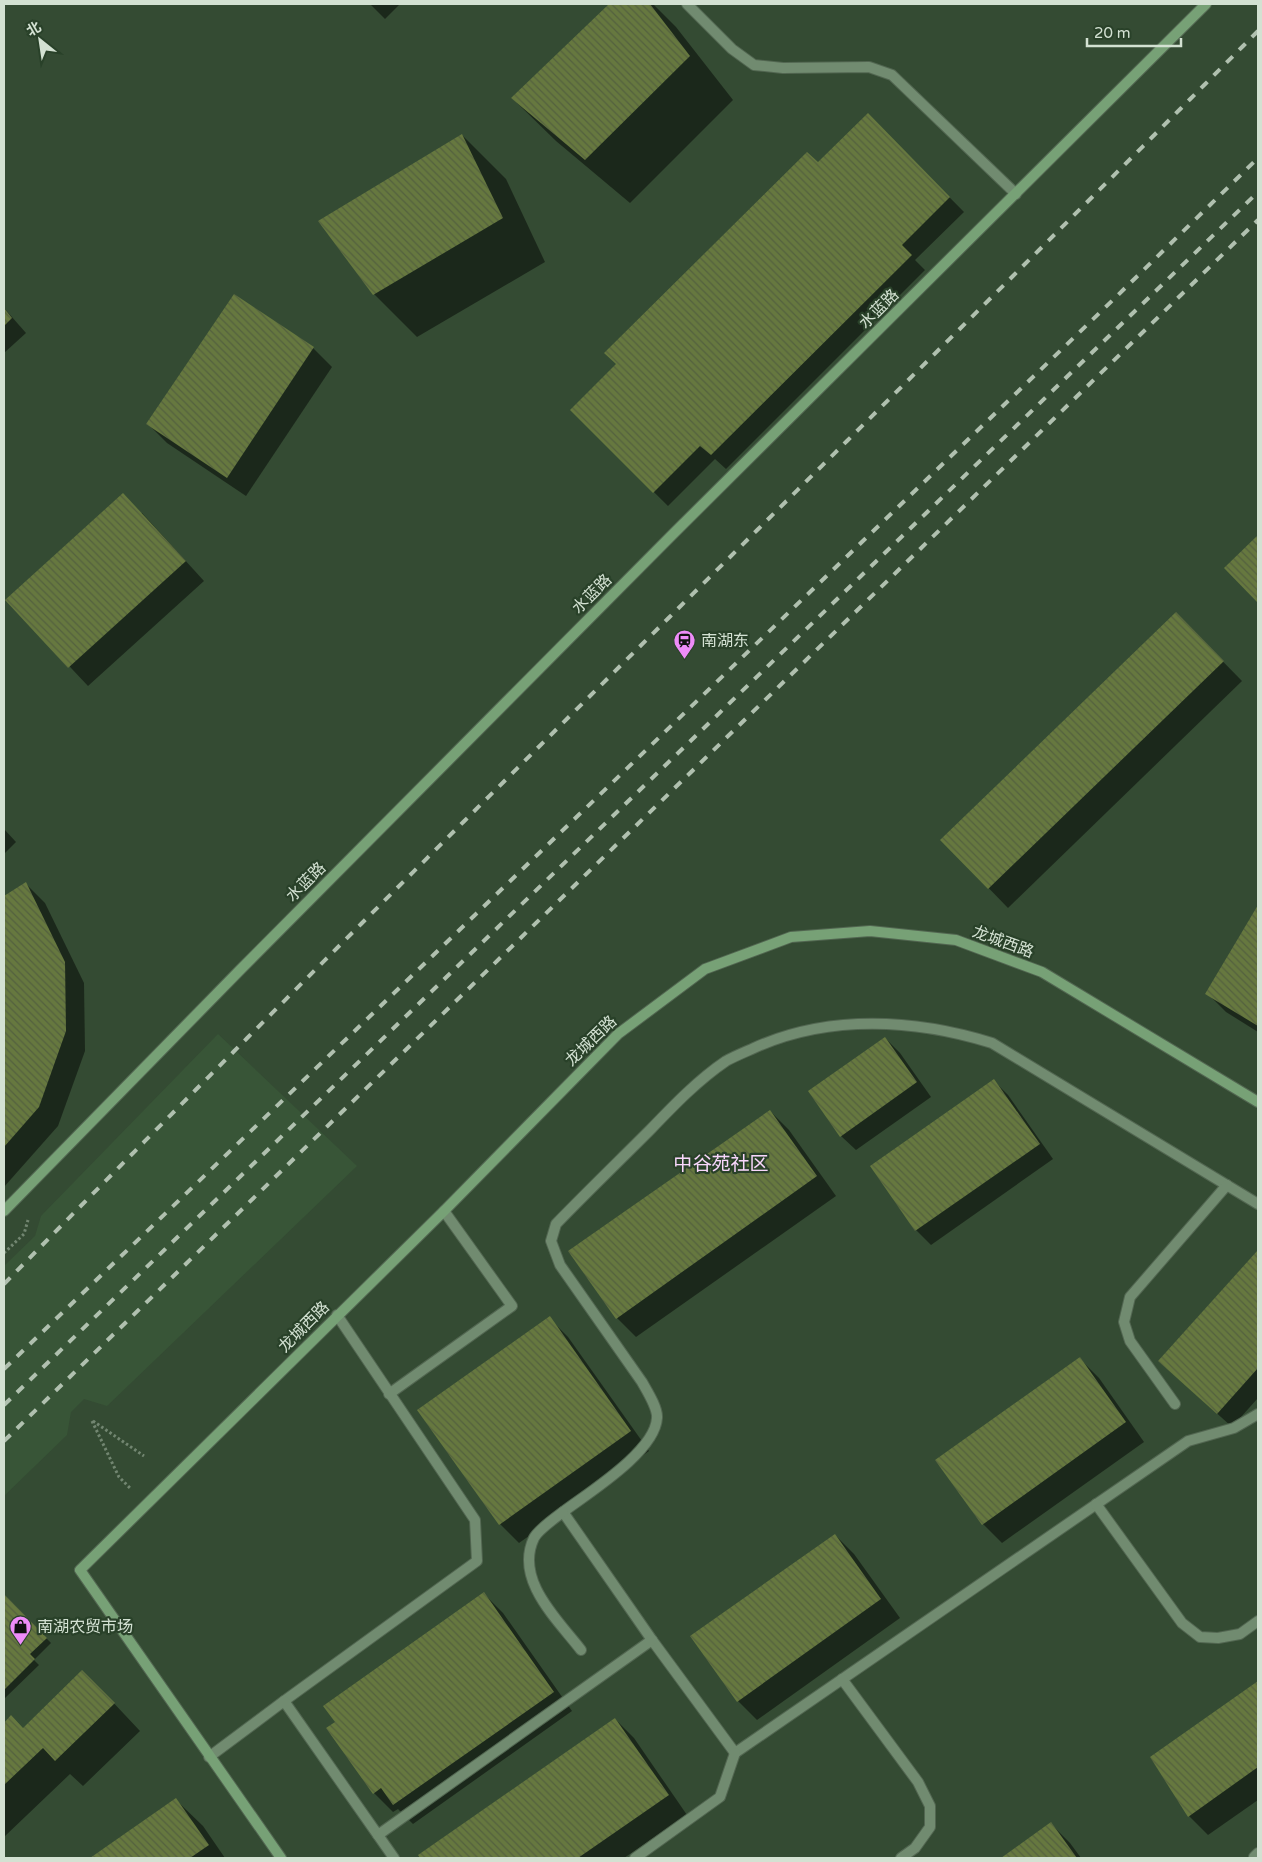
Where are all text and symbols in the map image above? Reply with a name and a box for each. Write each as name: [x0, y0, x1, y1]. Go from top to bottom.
north arrow: [15, 15, 65, 65]
scale bar: [1087, 15, 1181, 47]
text: 北: [23, 18, 44, 40]
text: 20 m: [1094, 24, 1131, 42]
street label: 水蓝路: [855, 285, 903, 333]
street label: 水蓝路: [568, 570, 616, 618]
station icon: 南湖东: [673, 629, 697, 660]
place label: 南湖东: [701, 631, 749, 651]
street label: 水蓝路: [282, 858, 330, 906]
street label: 龙城西路: [970, 922, 1036, 962]
street label: 龙城西路: [561, 1012, 621, 1070]
district label: 中谷苑社区: [673, 1153, 769, 1175]
street label: 龙城西路: [274, 1297, 334, 1357]
shop icon: 南湖农贸市场: [9, 1615, 33, 1646]
place label: 南湖农贸市场: [37, 1617, 133, 1637]

